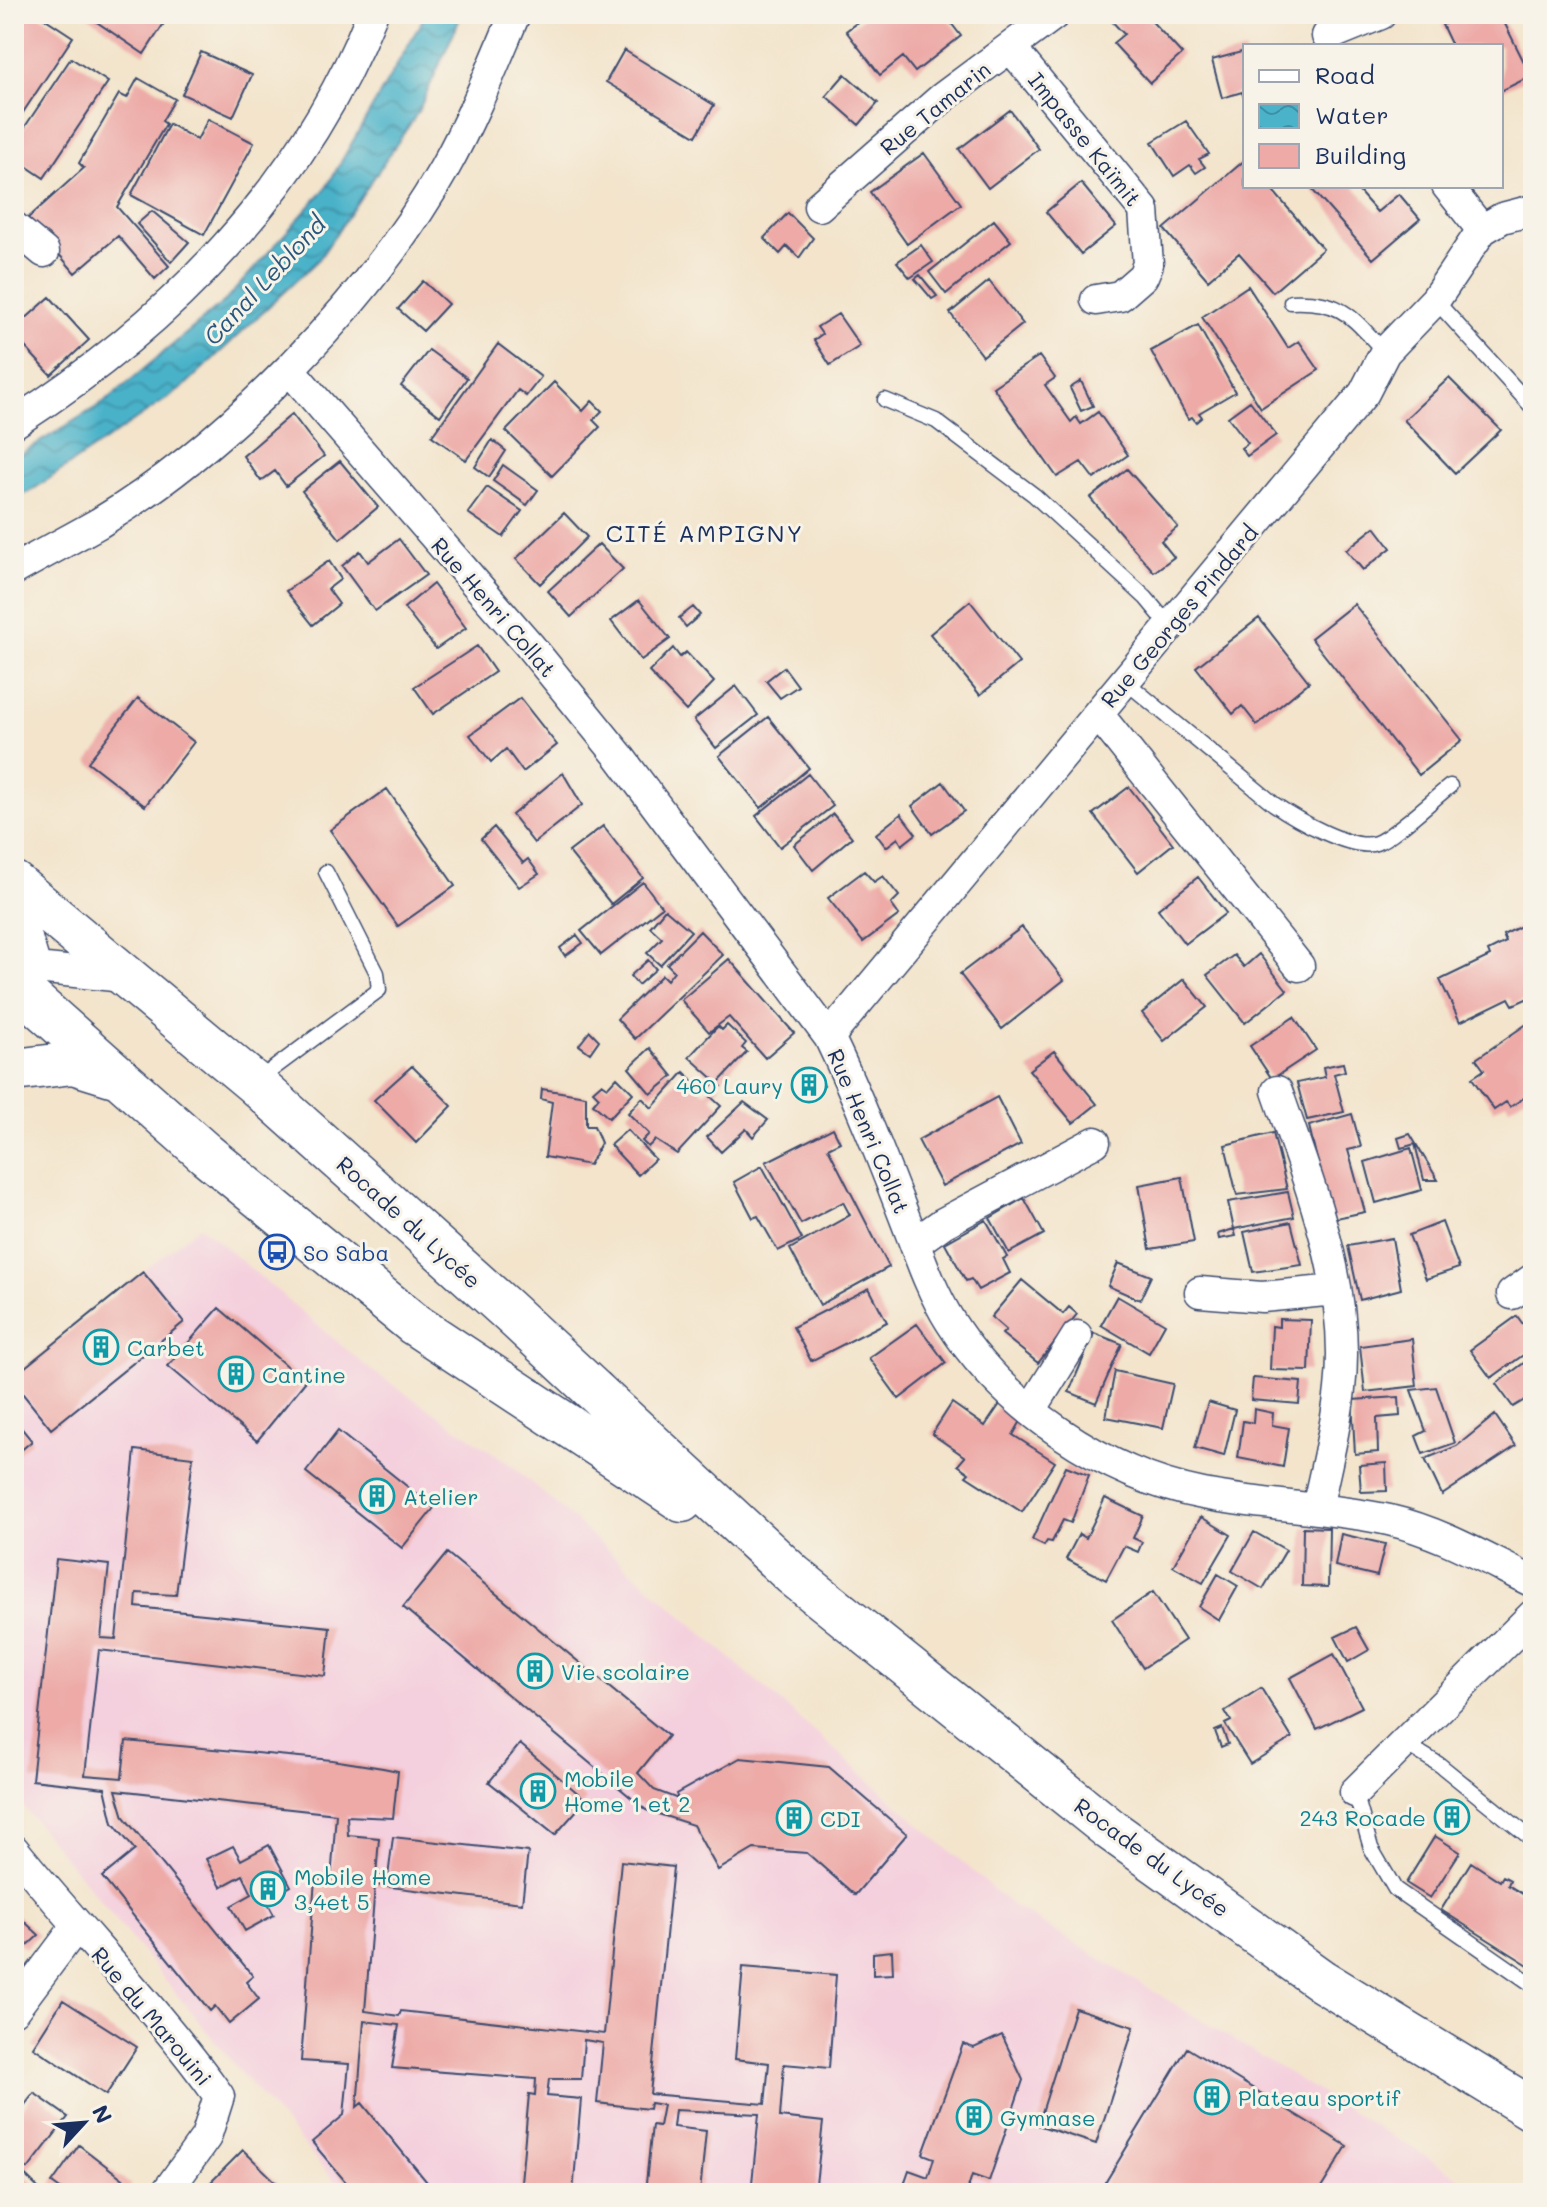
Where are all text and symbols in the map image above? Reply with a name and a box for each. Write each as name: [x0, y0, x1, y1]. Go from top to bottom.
legend: [1243, 44, 1503, 188]
street label: Rue Tamarin: [874, 55, 996, 161]
text: Road: [1315, 59, 1375, 90]
street label: Impasse Kaïmit: [1022, 66, 1148, 212]
text: Water: [1315, 99, 1389, 130]
text: Building: [1315, 139, 1406, 170]
water label: Canal Leblond: [196, 208, 333, 351]
district label: CITÉ AMPIGNY: [606, 517, 804, 548]
street label: Rue Georges Pindard: [1094, 519, 1264, 713]
street label: Rue Henri Collat: [425, 531, 563, 683]
street label: Rue Henri Collat: [821, 1044, 917, 1218]
building icon: 460 Laury: [790, 1066, 828, 1104]
place label: 460 Laury: [676, 1071, 783, 1100]
street label: Rocade du Lycée: [331, 1149, 487, 1295]
bus stop icon: So Saba: [258, 1233, 296, 1271]
place label: So Saba: [303, 1238, 389, 1267]
building icon: Carbet: [82, 1328, 120, 1366]
place label: Carbet: [127, 1333, 205, 1362]
building icon: Cantine: [217, 1355, 255, 1393]
place label: Cantine: [262, 1360, 346, 1389]
building icon: Atelier: [358, 1477, 396, 1515]
place label: Atelier: [403, 1482, 478, 1511]
building icon: Vie scolaire: [516, 1652, 554, 1690]
place label: Vie scolaire: [561, 1657, 690, 1686]
place label: Mobile Home 1 et 2: [564, 1764, 690, 1818]
building icon: Mobile Home 1 et 2: [519, 1772, 557, 1810]
street label: Rocade du Lycée: [1069, 1791, 1235, 1923]
building icon: 243 Rocade: [1433, 1798, 1471, 1836]
building icon: CDI: [775, 1799, 813, 1837]
place label: 243 Rocade: [1300, 1803, 1426, 1832]
place label: CDI: [820, 1804, 860, 1833]
place label: Mobile Home 3,4et 5: [294, 1862, 431, 1916]
building icon: Mobile Home 3,4et 5: [249, 1870, 287, 1908]
street label: Rue du Marouini: [85, 1940, 219, 2092]
building icon: Plateau sportif: [1193, 2078, 1231, 2116]
north arrow: [44, 2083, 124, 2163]
place label: Plateau sportif: [1238, 2083, 1401, 2112]
building icon: Gymnase: [955, 2098, 993, 2136]
text: N: [86, 2100, 119, 2128]
place label: Gymnase: [1000, 2103, 1096, 2132]

